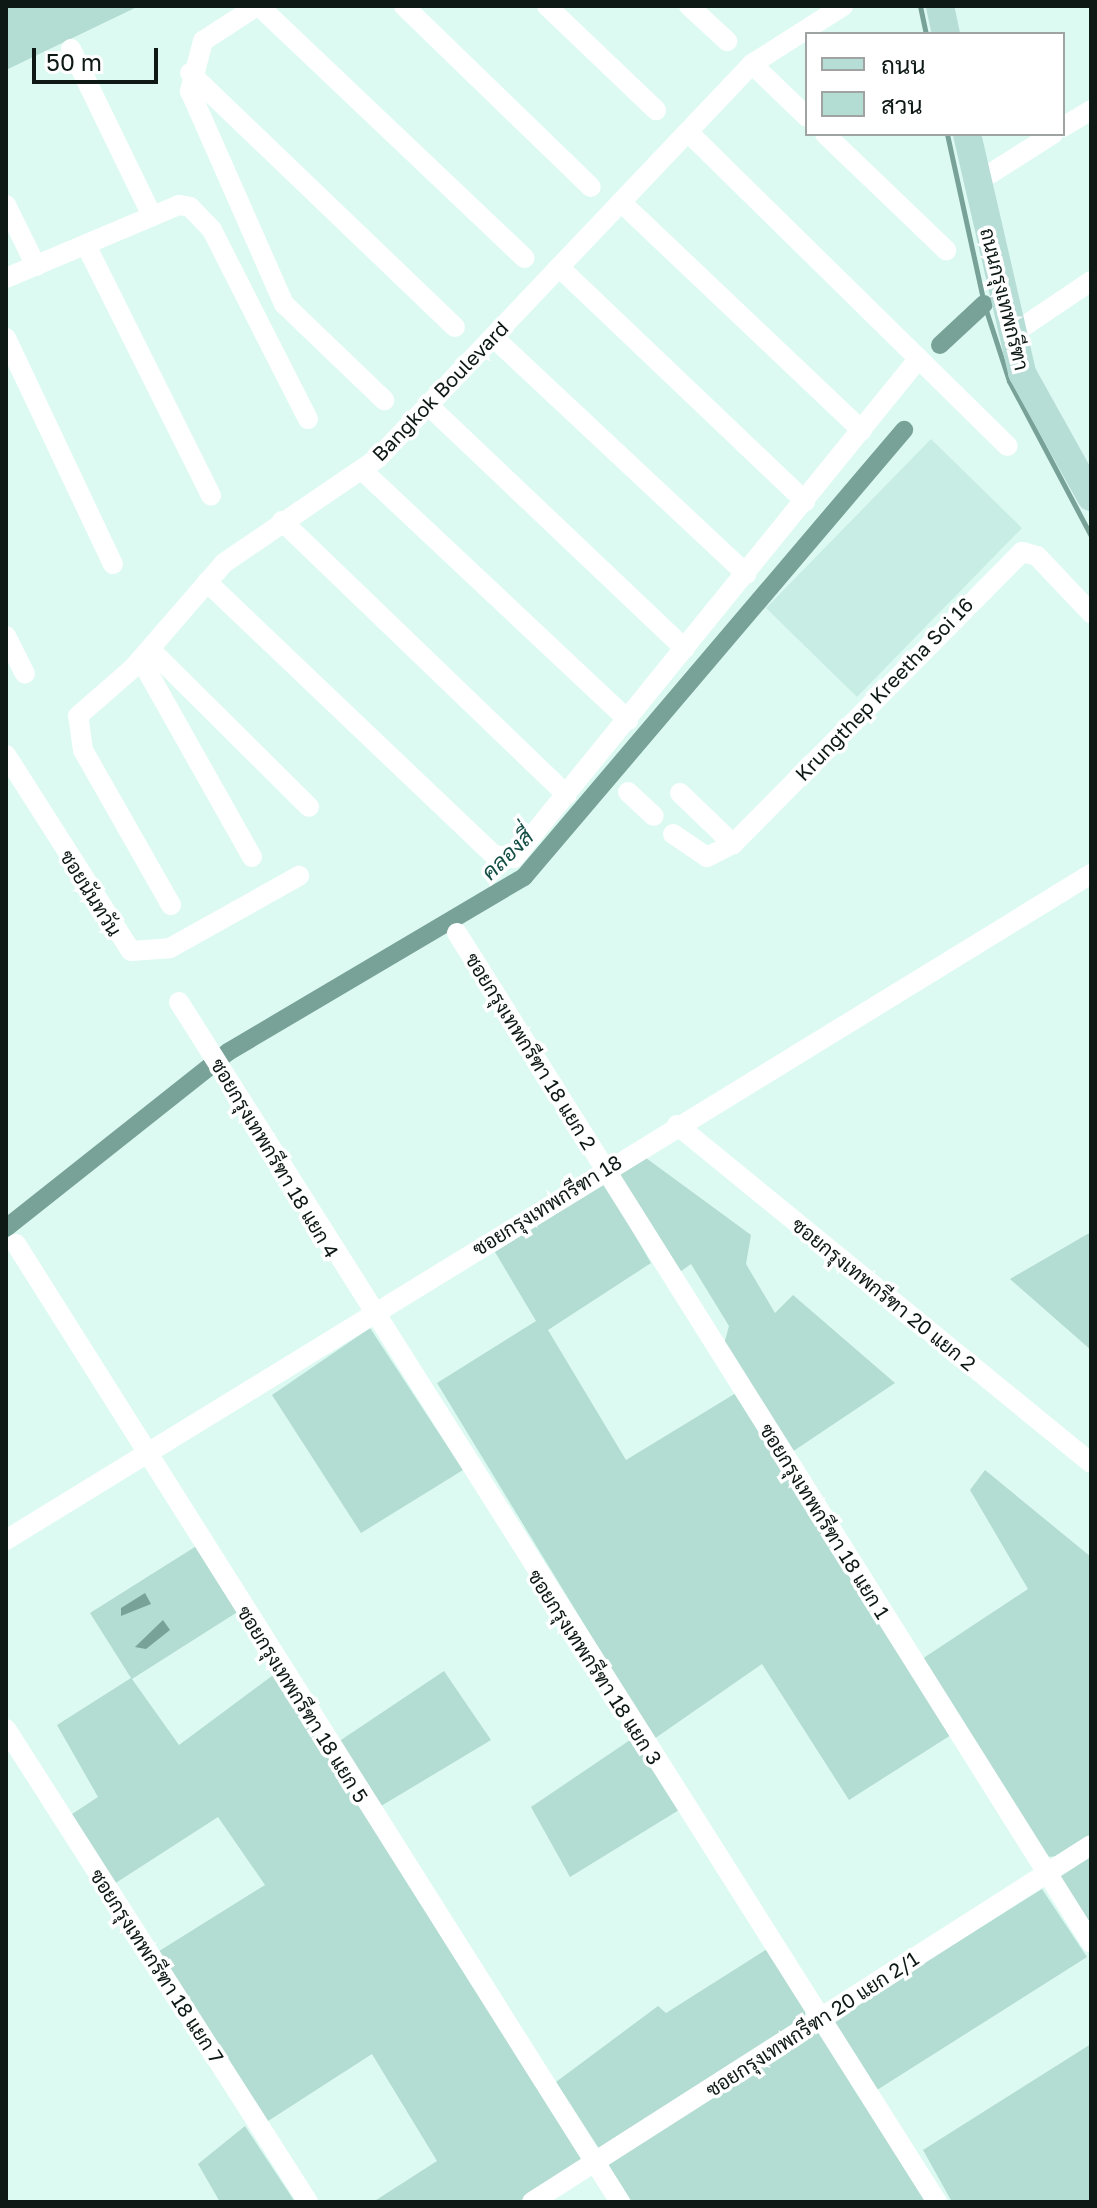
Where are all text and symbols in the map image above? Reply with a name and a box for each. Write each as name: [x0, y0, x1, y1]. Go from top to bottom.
scale bar: [36, 32, 162, 82]
legend: [805, 32, 1065, 136]
text: 50 m: [46, 47, 102, 76]
text: ถนน: [881, 50, 926, 79]
text: สวน: [881, 90, 923, 119]
street label: ถนนกรุงเทพกรีฑา: [976, 225, 1034, 373]
street label: Bangkok Boulevard: [367, 316, 513, 466]
street label: Krungthep Kreetha Soi 16: [790, 592, 978, 786]
water label: คลองสี่: [476, 823, 538, 885]
street label: ซอยนันทวัน: [55, 845, 127, 941]
street label: ซอยกรุงเทพกรีฑา 18 แยก 2: [461, 948, 601, 1154]
street label: ซอยกรุงเทพกรีฑา 18 แยก 4: [206, 1054, 344, 1262]
street label: ซอยกรุงเทพกรีฑา 18: [468, 1149, 626, 1261]
street label: ซอยกรุงเทพกรีฑา 20 แยก 2: [787, 1212, 981, 1376]
street label: ซอยกรุงเทพกรีฑา 18 แยก 1: [755, 1419, 895, 1623]
street label: ซอยกรุงเทพกรีฑา 18 แยก 3: [523, 1565, 667, 1769]
street label: ซอยกรุงเทพกรีฑา 18 แยก 5: [233, 1601, 373, 1807]
street label: ซอยกรุงเทพกรีฑา 18 แยก 7: [85, 1864, 229, 2068]
street label: ซอยกรุงเทพกรีฑา 20 แยก 2/1: [701, 1946, 923, 2102]

